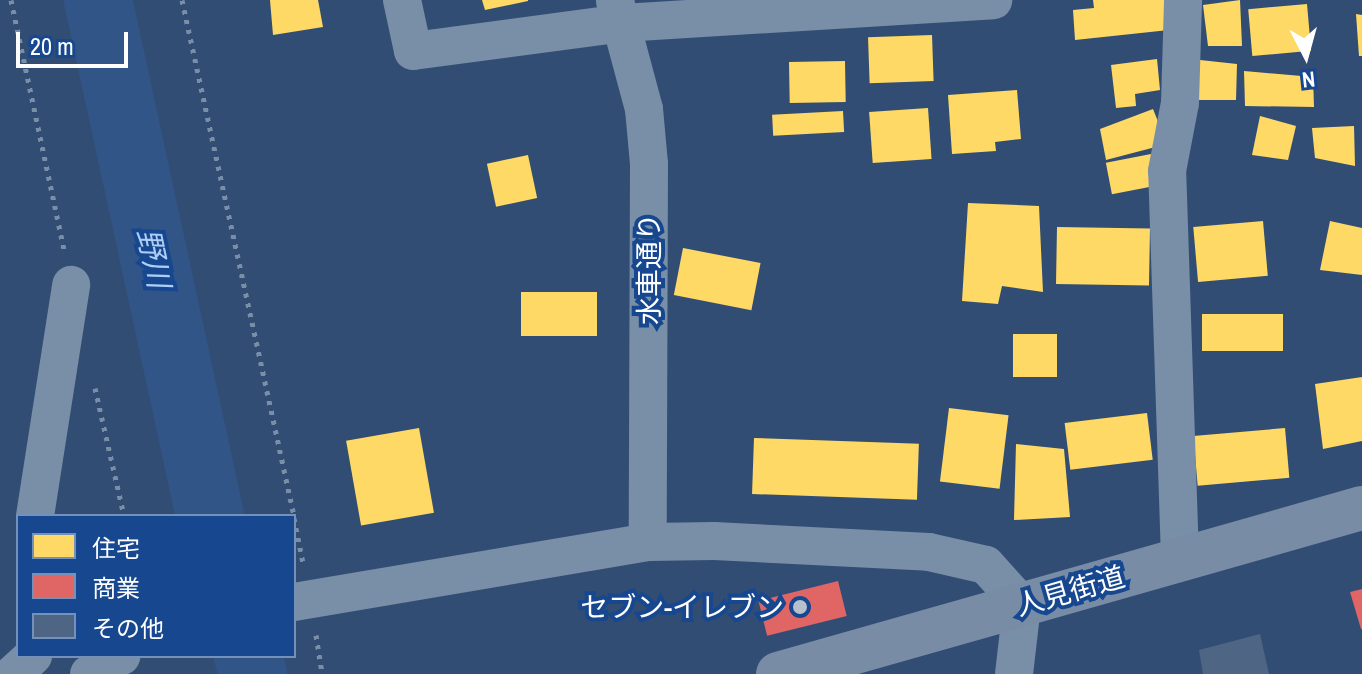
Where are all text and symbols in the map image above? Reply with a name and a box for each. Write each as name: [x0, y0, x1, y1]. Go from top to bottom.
scale bar: [20, 16, 132, 66]
north arrow: [1266, 16, 1346, 96]
text: 20 m: [30, 30, 74, 62]
text: N: [1300, 64, 1317, 95]
street label: 水車通り: [632, 213, 666, 325]
water label: 野川: [130, 225, 178, 291]
legend: [16, 514, 296, 658]
text: 住宅: [92, 532, 140, 564]
street label: 人見街道: [1012, 559, 1128, 623]
text: 商業: [92, 572, 140, 604]
place label: セブン-イレブン: [580, 590, 784, 624]
marker: セブン-イレブン: [791, 598, 809, 616]
text: その他: [92, 612, 164, 644]

